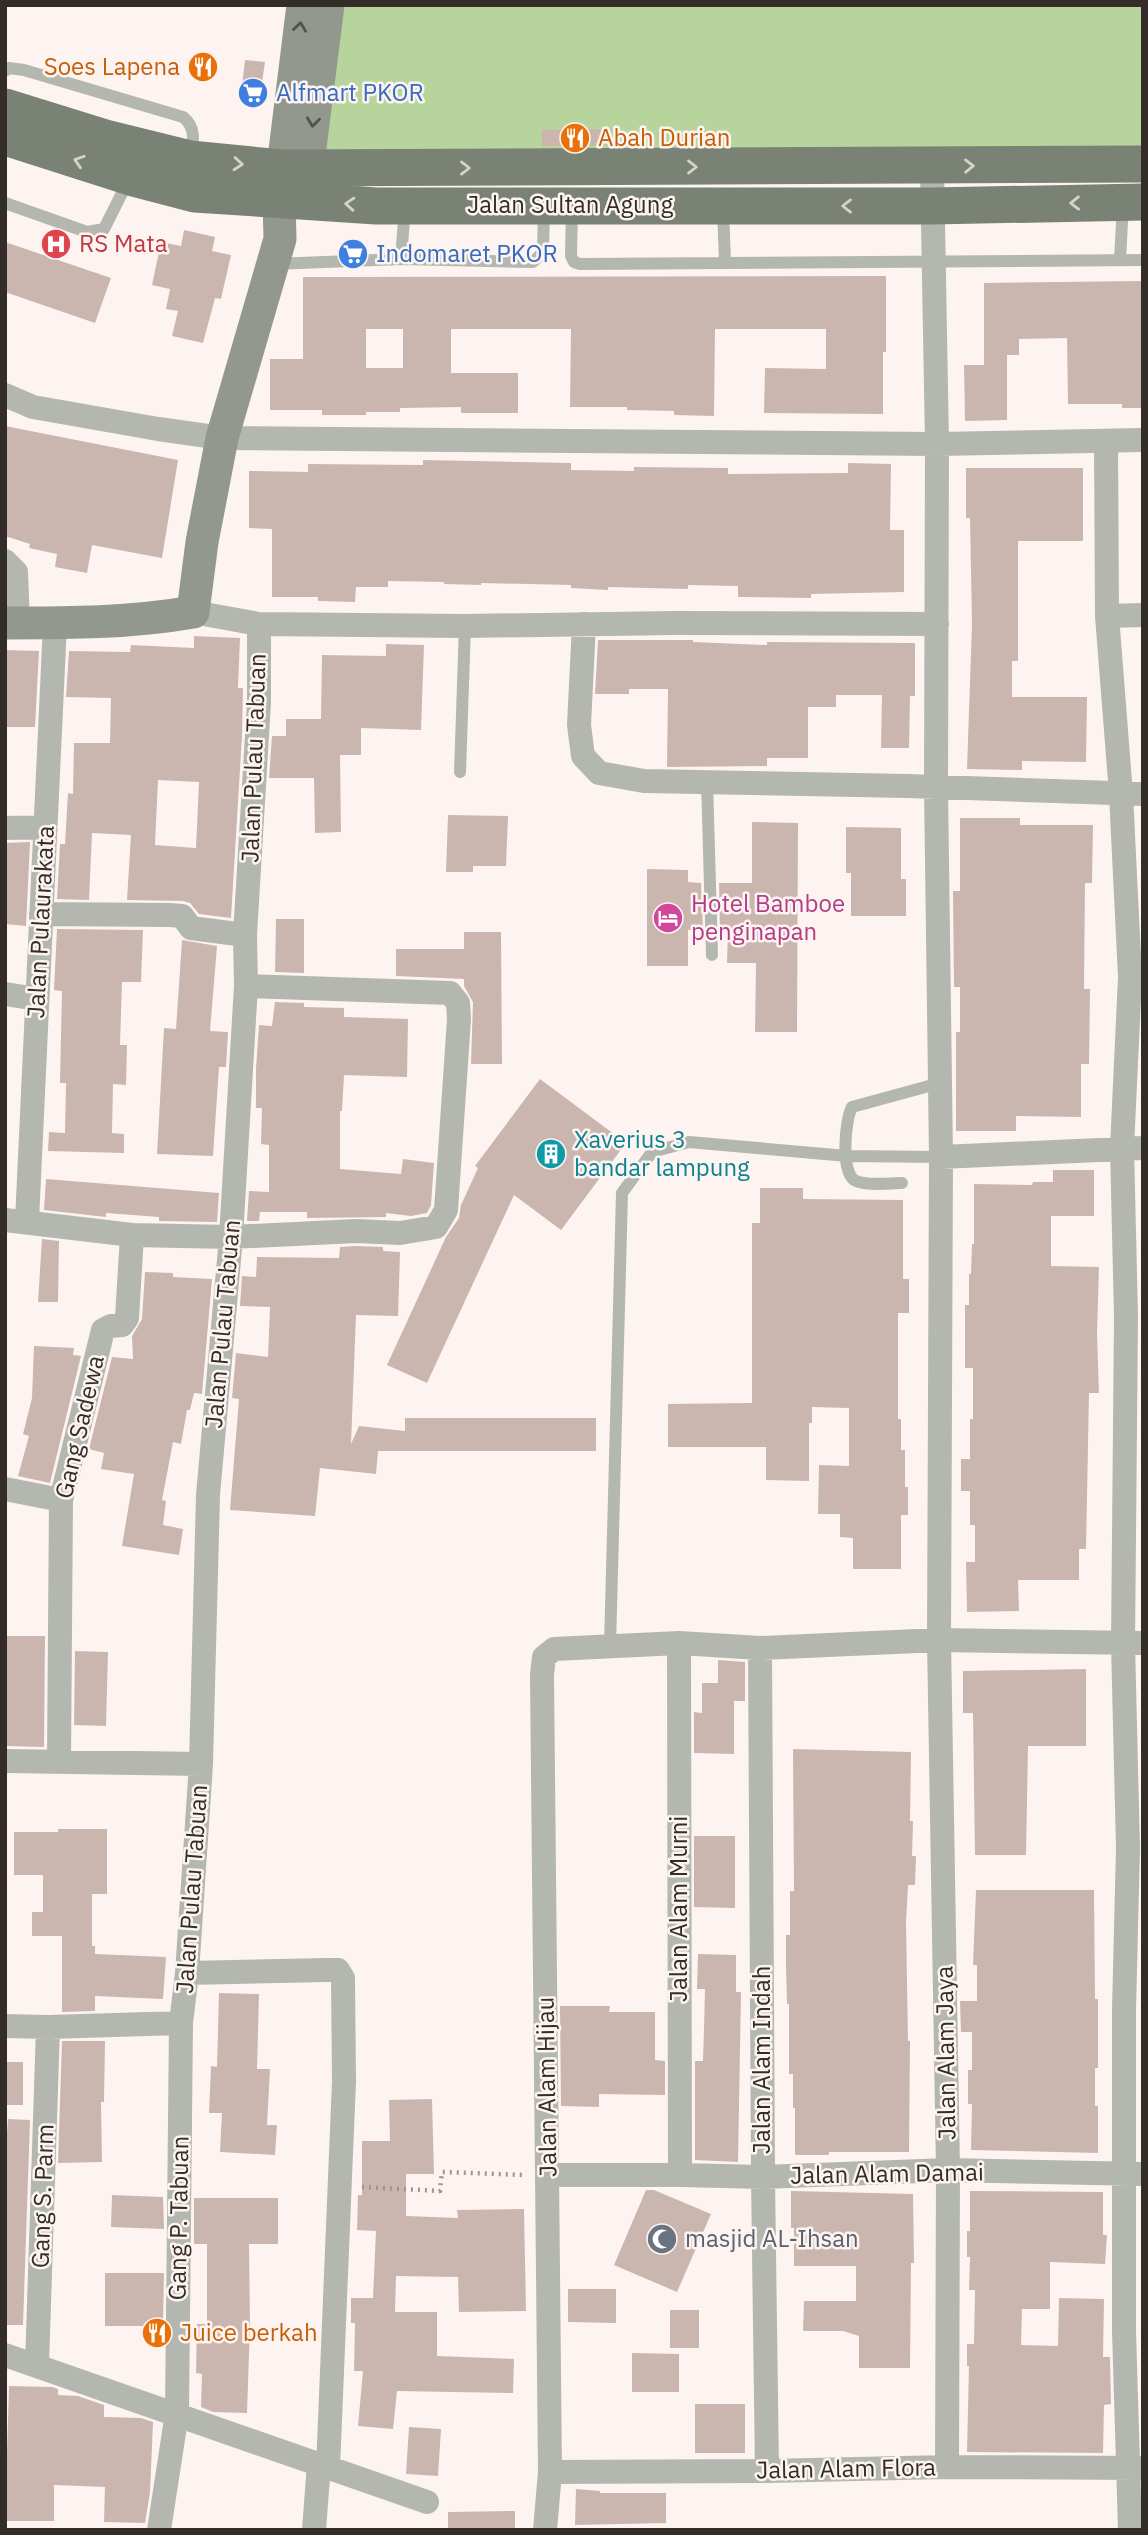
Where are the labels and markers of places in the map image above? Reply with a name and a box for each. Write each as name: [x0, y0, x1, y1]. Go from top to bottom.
place label: Soes Lapena: [44, 50, 180, 82]
restaurant icon: Soes Lapena: [186, 50, 220, 84]
supermarket icon: Alfmart PKOR: [236, 76, 270, 110]
place label: Alfmart PKOR: [276, 76, 424, 108]
restaurant icon: Abah Durian: [558, 121, 592, 155]
place label: Abah Durian: [598, 121, 730, 153]
hospital icon: RS Mata: [39, 227, 73, 261]
place label: RS Mata: [79, 227, 168, 259]
supermarket icon: Indomaret PKOR: [336, 237, 370, 271]
place label: Indomaret PKOR: [376, 237, 558, 269]
place label: Hotel Bamboe penginapan: [691, 887, 845, 947]
hotel icon: Hotel Bamboe penginapan: [651, 901, 685, 935]
place label: Xaverius 3 bandar lampung: [574, 1123, 750, 1183]
building icon: Xaverius 3 bandar lampung: [534, 1137, 568, 1171]
mosque icon: masjid AL-Ihsan: [645, 2222, 679, 2256]
place label: masjid AL-Ihsan: [685, 2222, 859, 2254]
restaurant icon: Juice berkah: [140, 2316, 174, 2350]
place label: Juice berkah: [180, 2316, 318, 2348]

